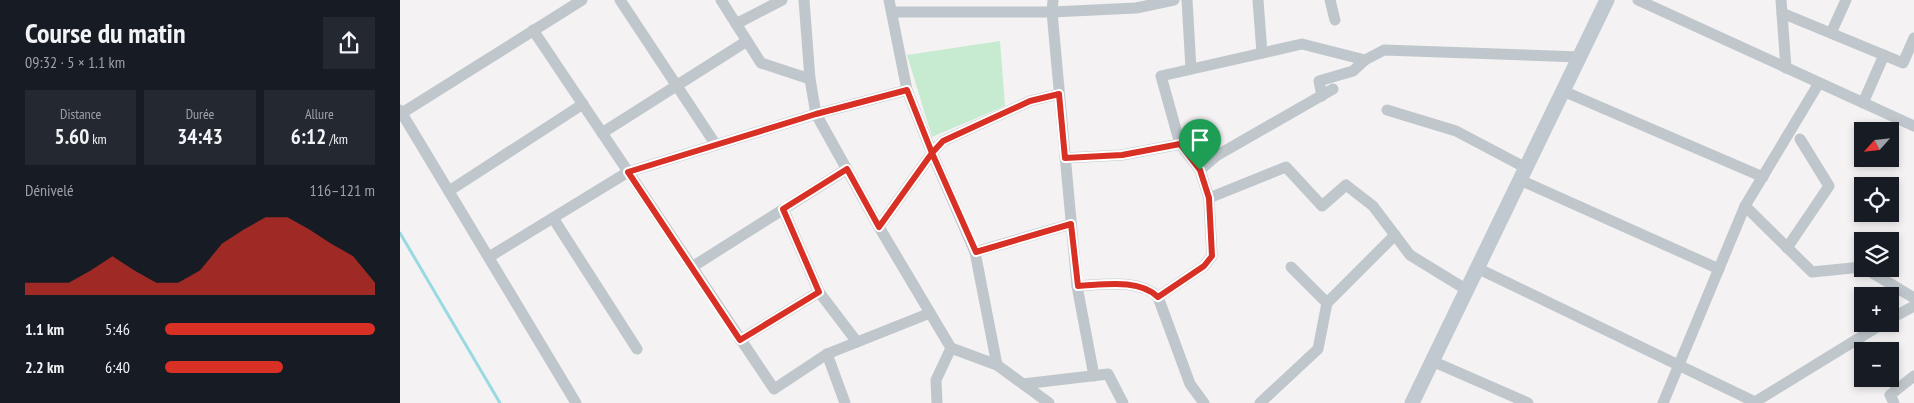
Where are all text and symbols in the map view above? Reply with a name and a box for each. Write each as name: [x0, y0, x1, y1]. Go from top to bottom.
text: Course du matin: [25, 14, 186, 51]
button: share: [323, 17, 375, 69]
text: 09:32 · 5 × 1.1 km: [25, 52, 125, 72]
text: Distance: [60, 105, 101, 123]
text: Durée: [186, 105, 214, 123]
text: Allure: [305, 105, 334, 123]
pin: [1179, 119, 1221, 170]
north arrow: [1854, 122, 1899, 168]
map controls: [1854, 122, 1899, 387]
text: 5.60: [55, 123, 89, 150]
text: 34:43: [177, 123, 223, 150]
text: 6:12: [291, 123, 326, 150]
icon: arrive: [1186, 126, 1214, 154]
text: km: [89, 130, 107, 148]
text: /km: [326, 130, 348, 148]
button: locate: [1854, 177, 1899, 222]
text: Dénivelé: [25, 180, 74, 200]
text: 116–121 m: [310, 180, 375, 200]
button: layers: [1854, 232, 1899, 277]
button: +: [1854, 287, 1899, 332]
text: 1.1 km: [25, 319, 64, 339]
text: 5:46: [105, 319, 130, 339]
button: −: [1854, 342, 1899, 387]
text: 2.2 km: [25, 357, 64, 377]
text: 6:40: [105, 357, 130, 377]

